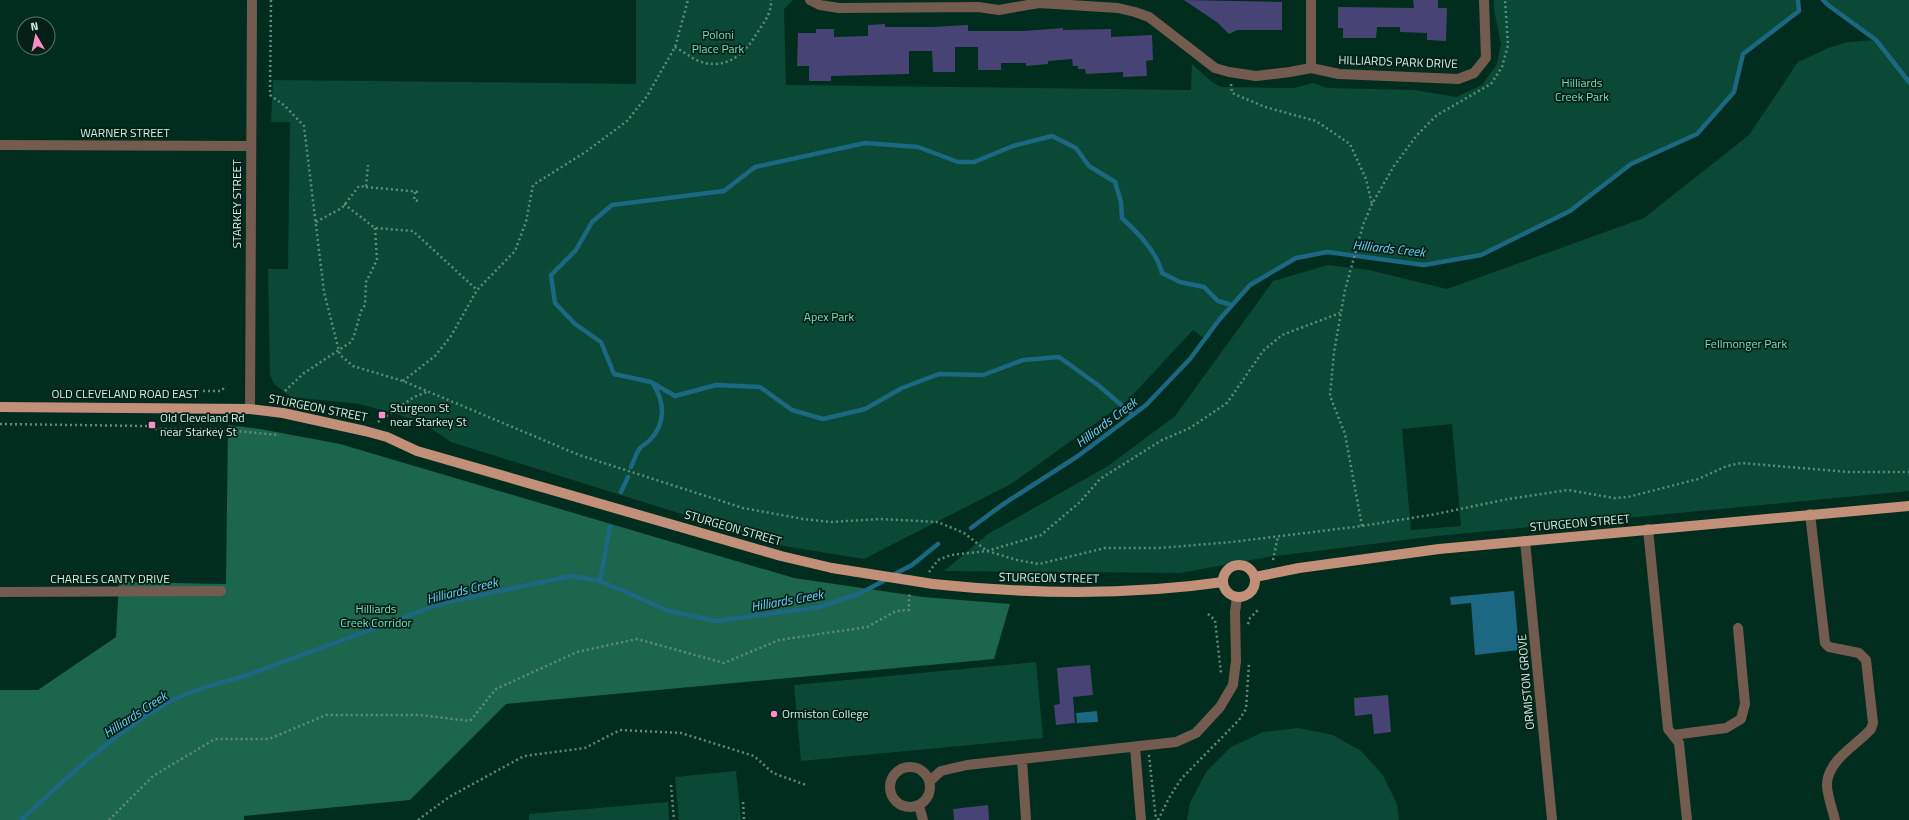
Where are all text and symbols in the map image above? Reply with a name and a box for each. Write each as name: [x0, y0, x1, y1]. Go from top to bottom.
north arrow: [16, 16, 56, 56]
text: N: [29, 18, 39, 35]
park label: Poloni Place Park: [692, 25, 745, 58]
street label: HILLIARDS PARK DRIVE: [1338, 50, 1458, 73]
park label: Hilliards Creek Park: [1555, 73, 1609, 106]
street label: WARNER STREET: [80, 123, 170, 142]
street label: STARKEY STREET: [227, 159, 246, 249]
water label: Hilliards Creek: [1352, 234, 1428, 262]
park label: Apex Park: [804, 307, 855, 326]
park label: Fellmonger Park: [1705, 334, 1787, 353]
street label: OLD CLEVELAND ROAD EAST: [51, 384, 199, 403]
street label: STURGEON STREET: [267, 389, 370, 427]
water label: Hilliards Creek: [1071, 391, 1143, 452]
place label: Sturgeon St near Starkey St: [390, 398, 467, 431]
place label: Old Cleveland Rd near Starkey St: [160, 408, 245, 441]
marker: Sturgeon St near Starkey St: [377, 410, 387, 420]
marker: Old Cleveland Rd near Starkey St: [147, 420, 157, 430]
street label: STURGEON STREET: [682, 505, 785, 551]
street label: STURGEON STREET: [1529, 509, 1631, 536]
street label: STURGEON STREET: [999, 567, 1100, 588]
street label: CHARLES CANTY DRIVE: [50, 569, 170, 588]
water label: Hilliards Creek: [424, 571, 502, 609]
water label: Hilliards Creek: [749, 583, 827, 616]
park label: Hilliards Creek Corridor: [340, 599, 412, 632]
street label: ORMISTON GROVE: [1512, 633, 1539, 731]
water label: Hilliards Creek: [99, 685, 173, 742]
place label: Ormiston College: [782, 704, 869, 723]
marker: Ormiston College: [769, 709, 779, 719]

